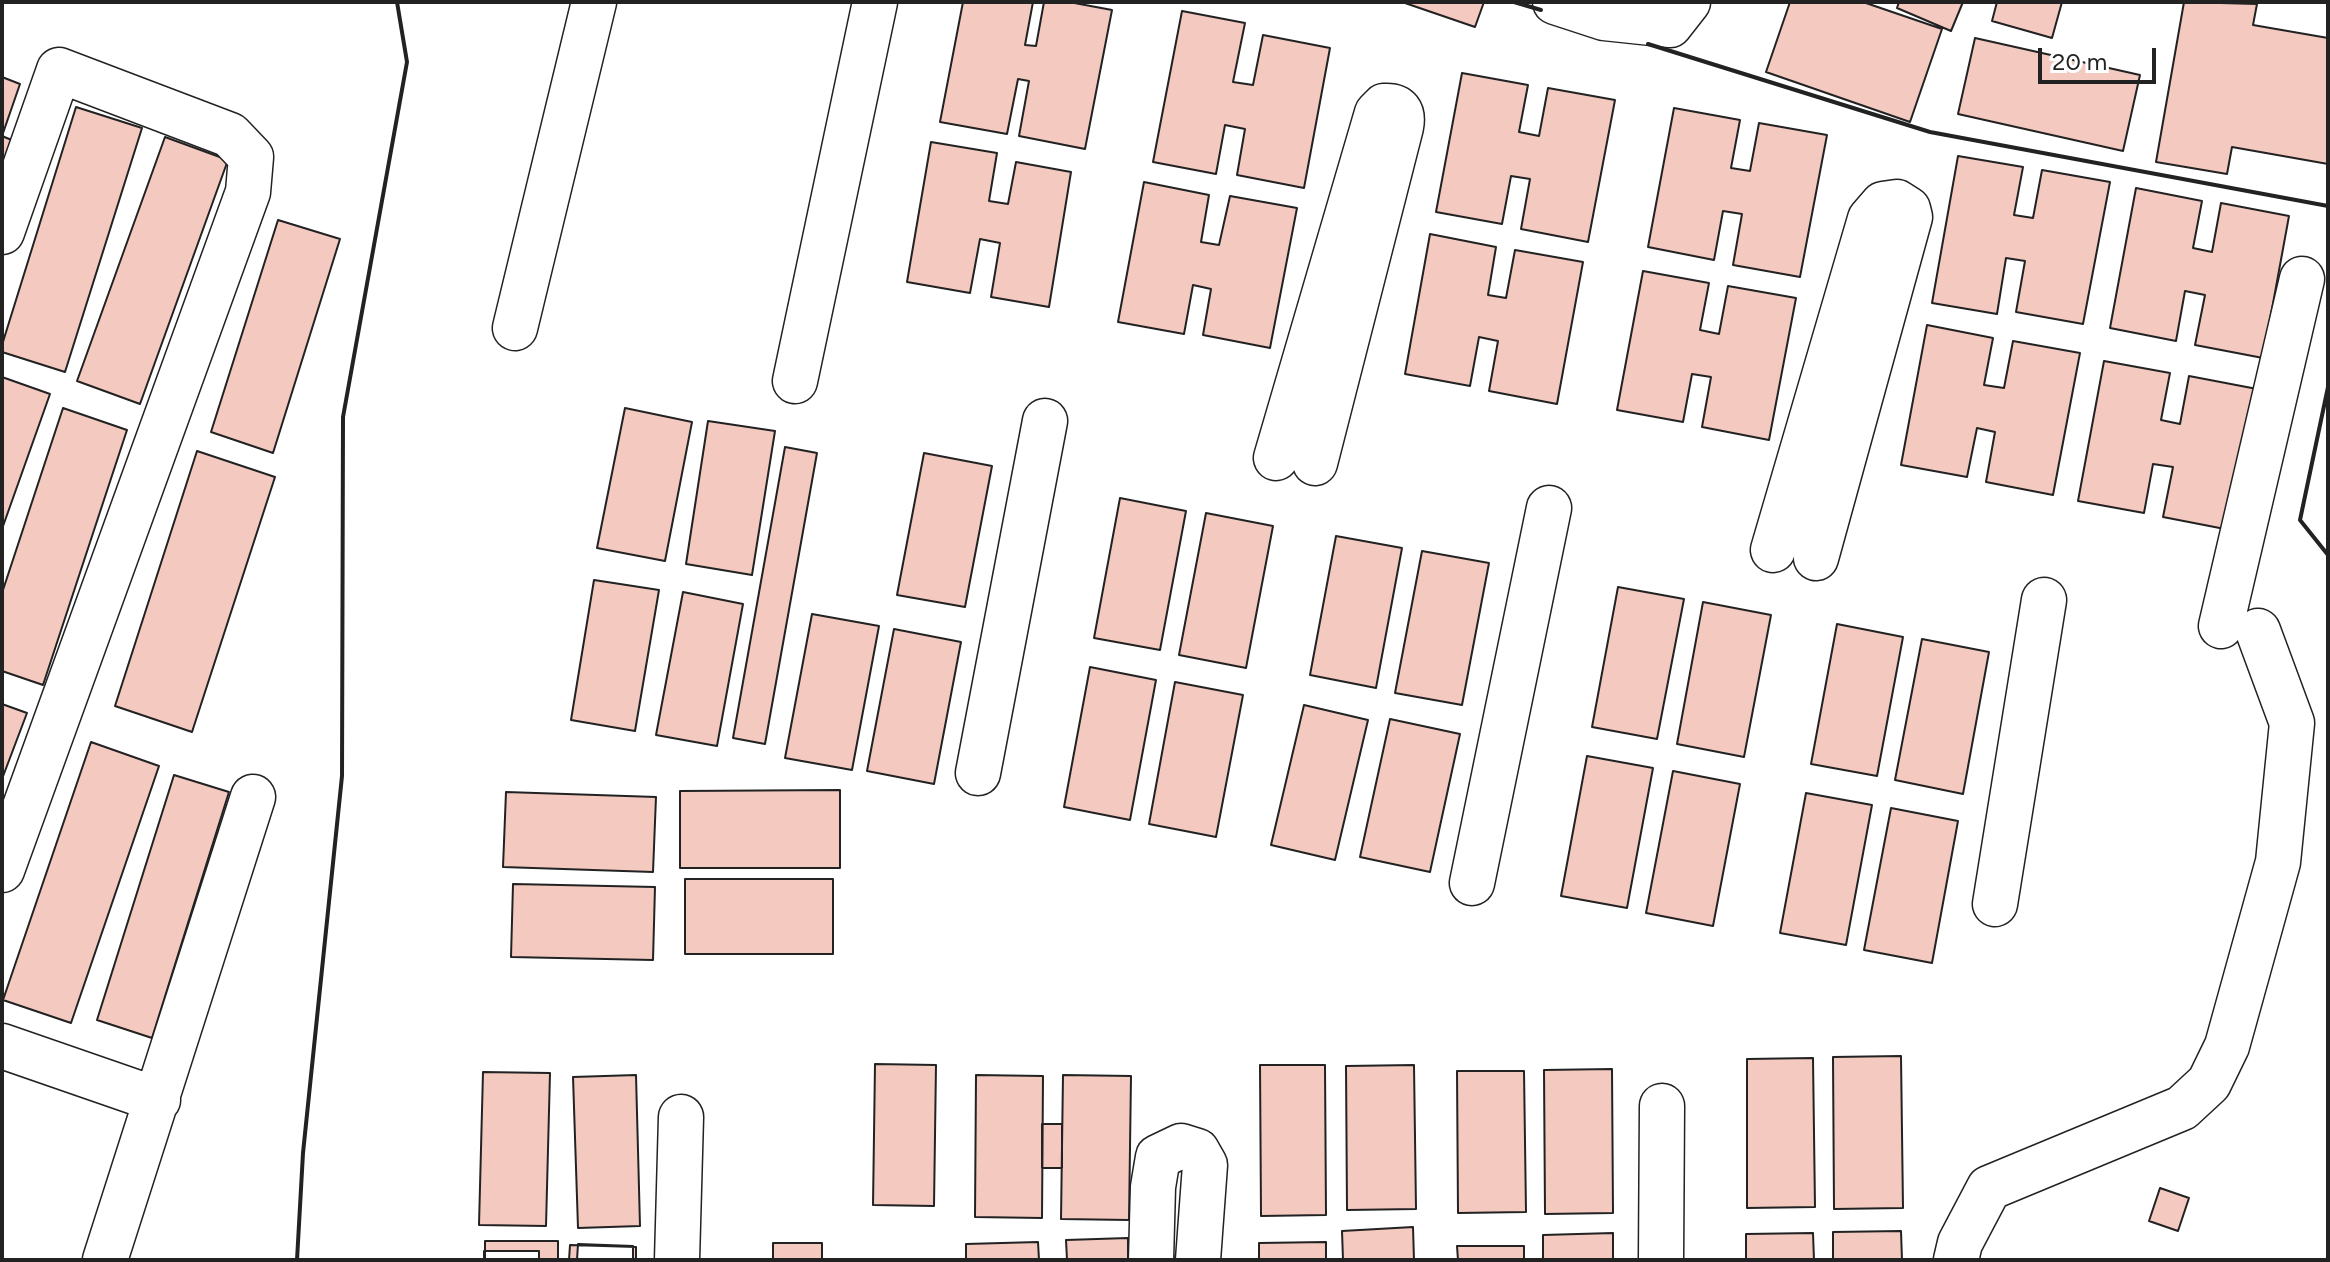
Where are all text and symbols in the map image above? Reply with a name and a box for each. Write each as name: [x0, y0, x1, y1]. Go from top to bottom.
scale bar: [2042, 32, 2160, 82]
text: 20 m: [2052, 47, 2107, 76]

